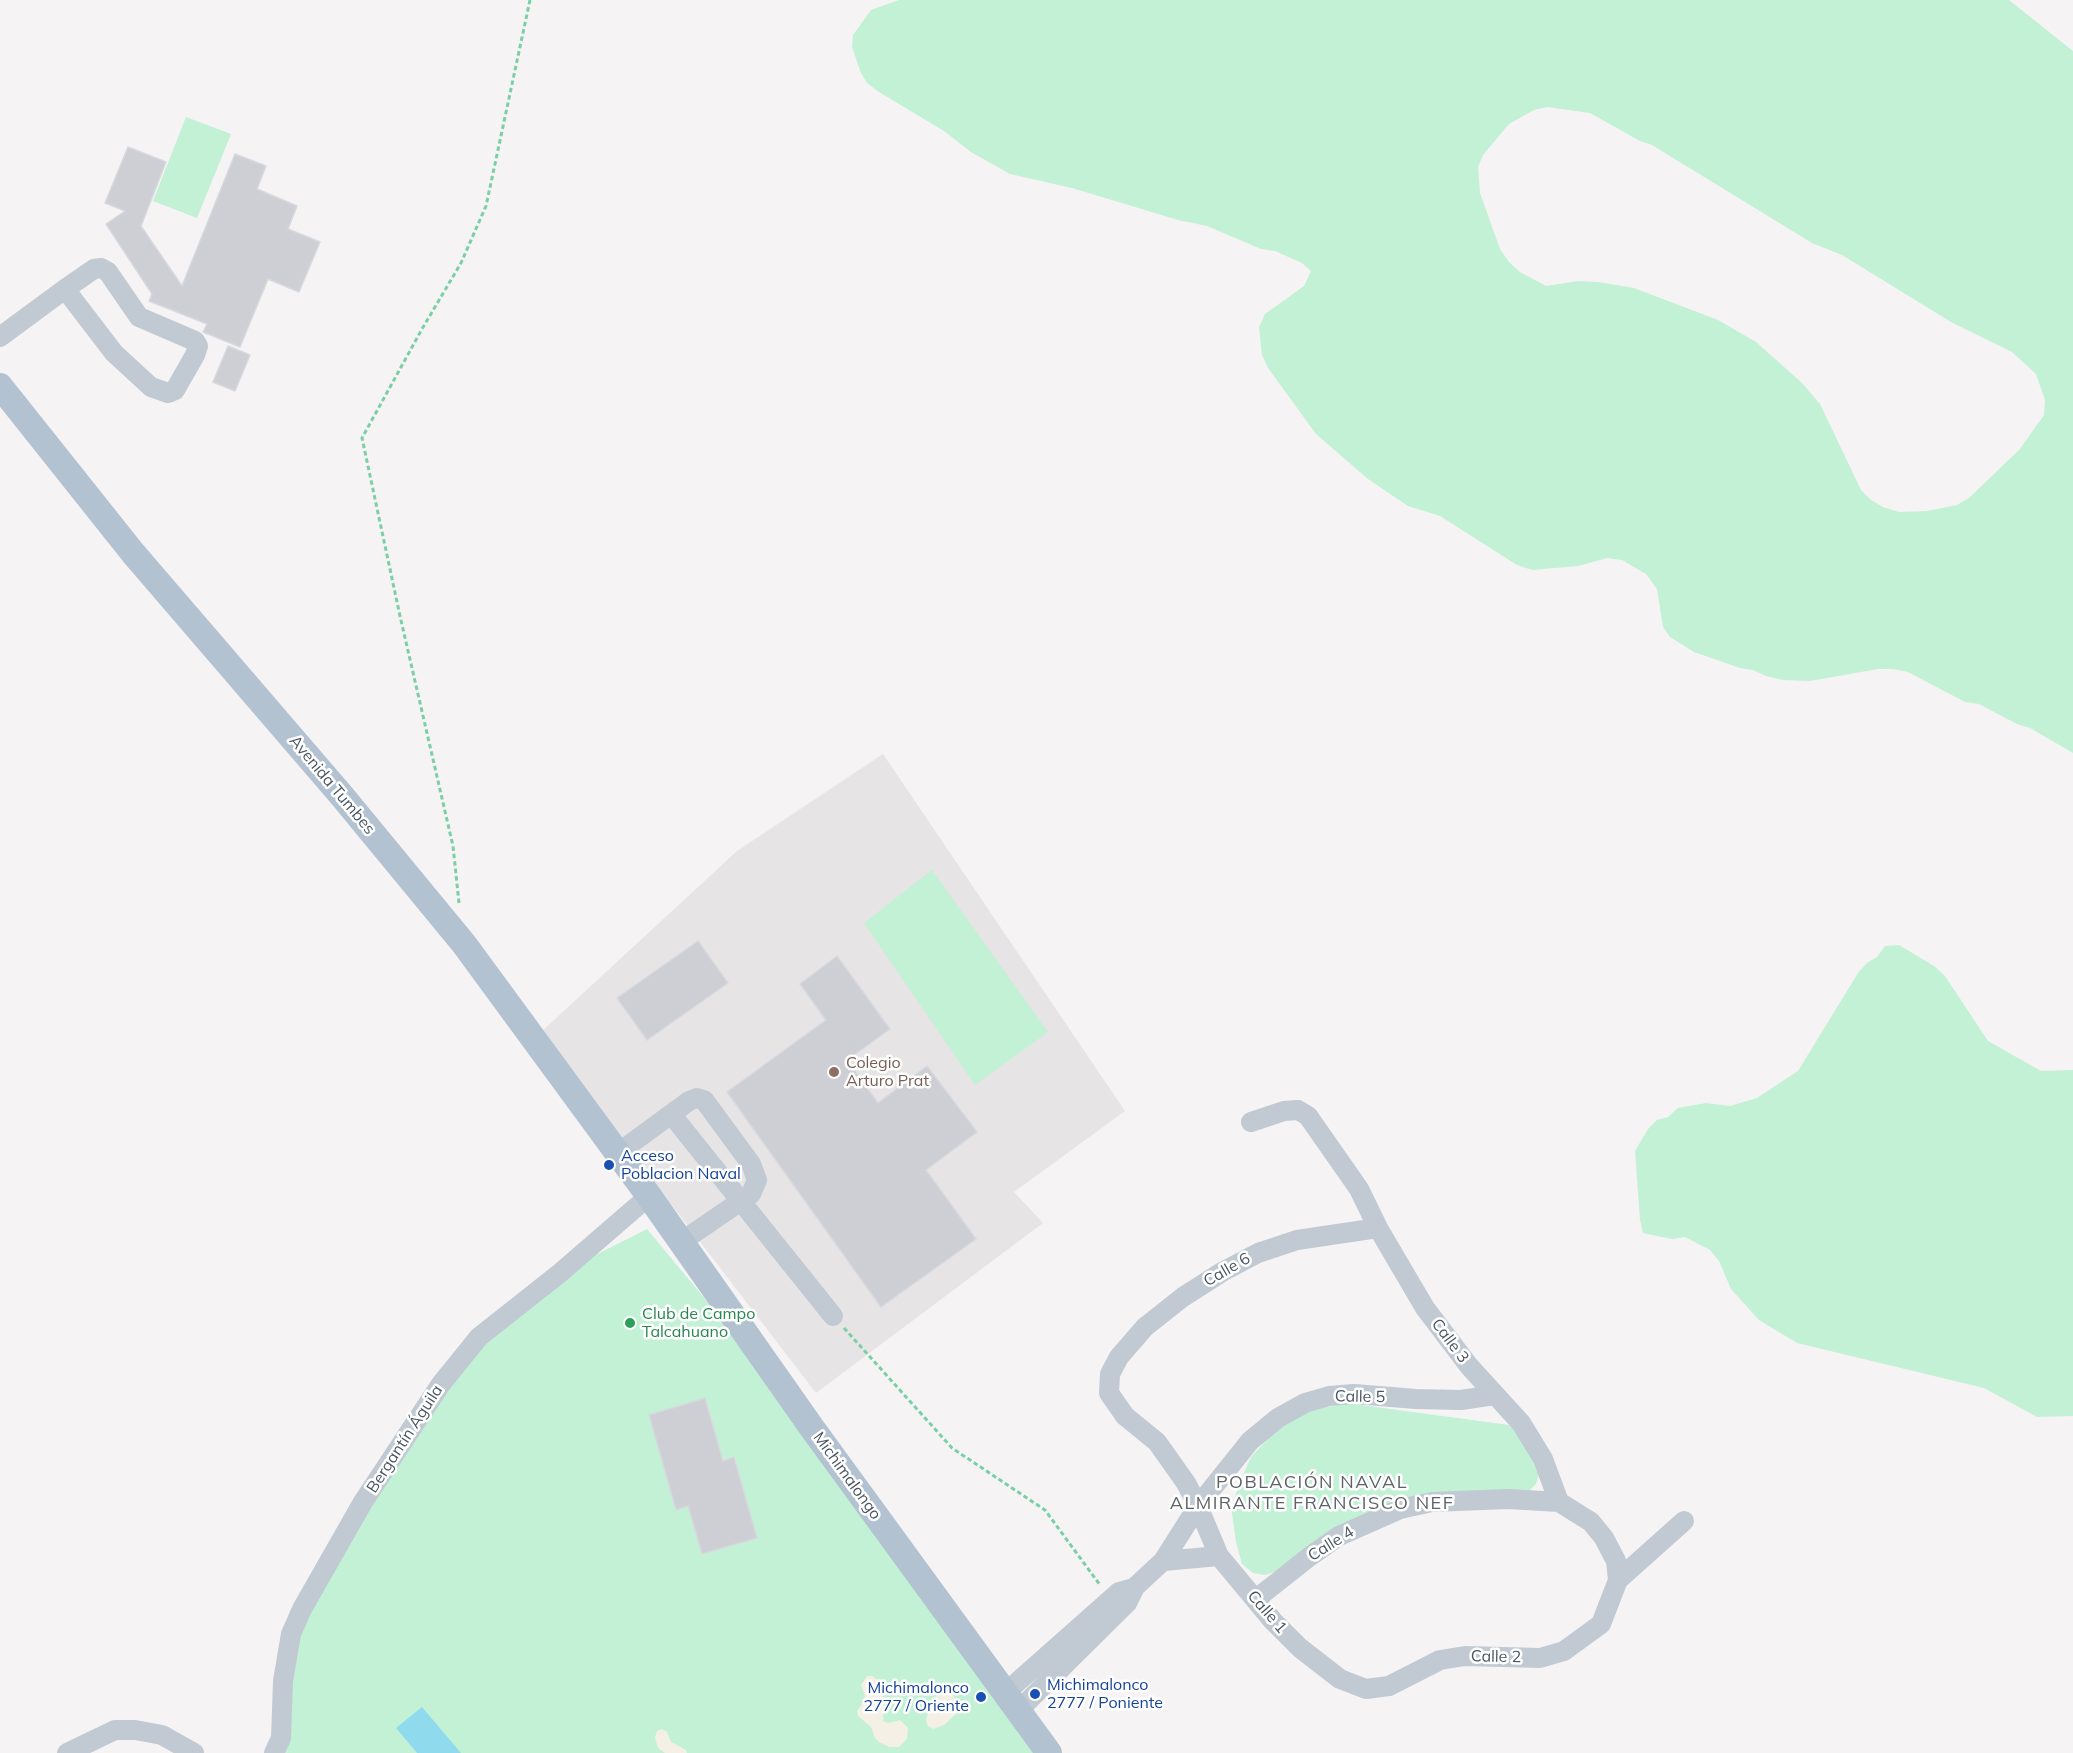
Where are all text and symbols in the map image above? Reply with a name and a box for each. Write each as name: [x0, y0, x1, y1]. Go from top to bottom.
street label: Avenida Tumbes: [285, 732, 379, 838]
place label: Colegio Arturo Prat: [846, 1053, 929, 1091]
marker: Colegio Arturo Prat: [827, 1065, 841, 1079]
place label: Acceso Poblacion Naval: [621, 1146, 741, 1184]
marker: Acceso Poblacion Naval: [602, 1158, 616, 1172]
street label: Calle 6: [1200, 1249, 1254, 1291]
place label: Club de Campo Talcahuano: [642, 1304, 755, 1342]
street label: Calle 3: [1427, 1315, 1473, 1367]
marker: Club de Campo Talcahuano: [623, 1316, 637, 1330]
street label: Bergantín Águila: [363, 1382, 447, 1496]
street label: Calle 5: [1335, 1387, 1385, 1407]
street label: Michimalongo: [809, 1429, 885, 1523]
district label: POBLACIÓN NAVAL ALMIRANTE FRANCISCO NEF: [1170, 1472, 1454, 1514]
street label: Calle 4: [1305, 1523, 1357, 1565]
street label: Calle 1: [1243, 1587, 1291, 1637]
street label: Calle 2: [1471, 1647, 1521, 1667]
place label: Michimalonco 2777 / Poniente: [1047, 1675, 1163, 1713]
place label: Michimalonco 2777 / Oriente: [863, 1678, 969, 1716]
marker: Michimalonco 2777 / Poniente: [1028, 1687, 1042, 1701]
marker: Michimalonco 2777 / Oriente: [974, 1690, 988, 1704]

